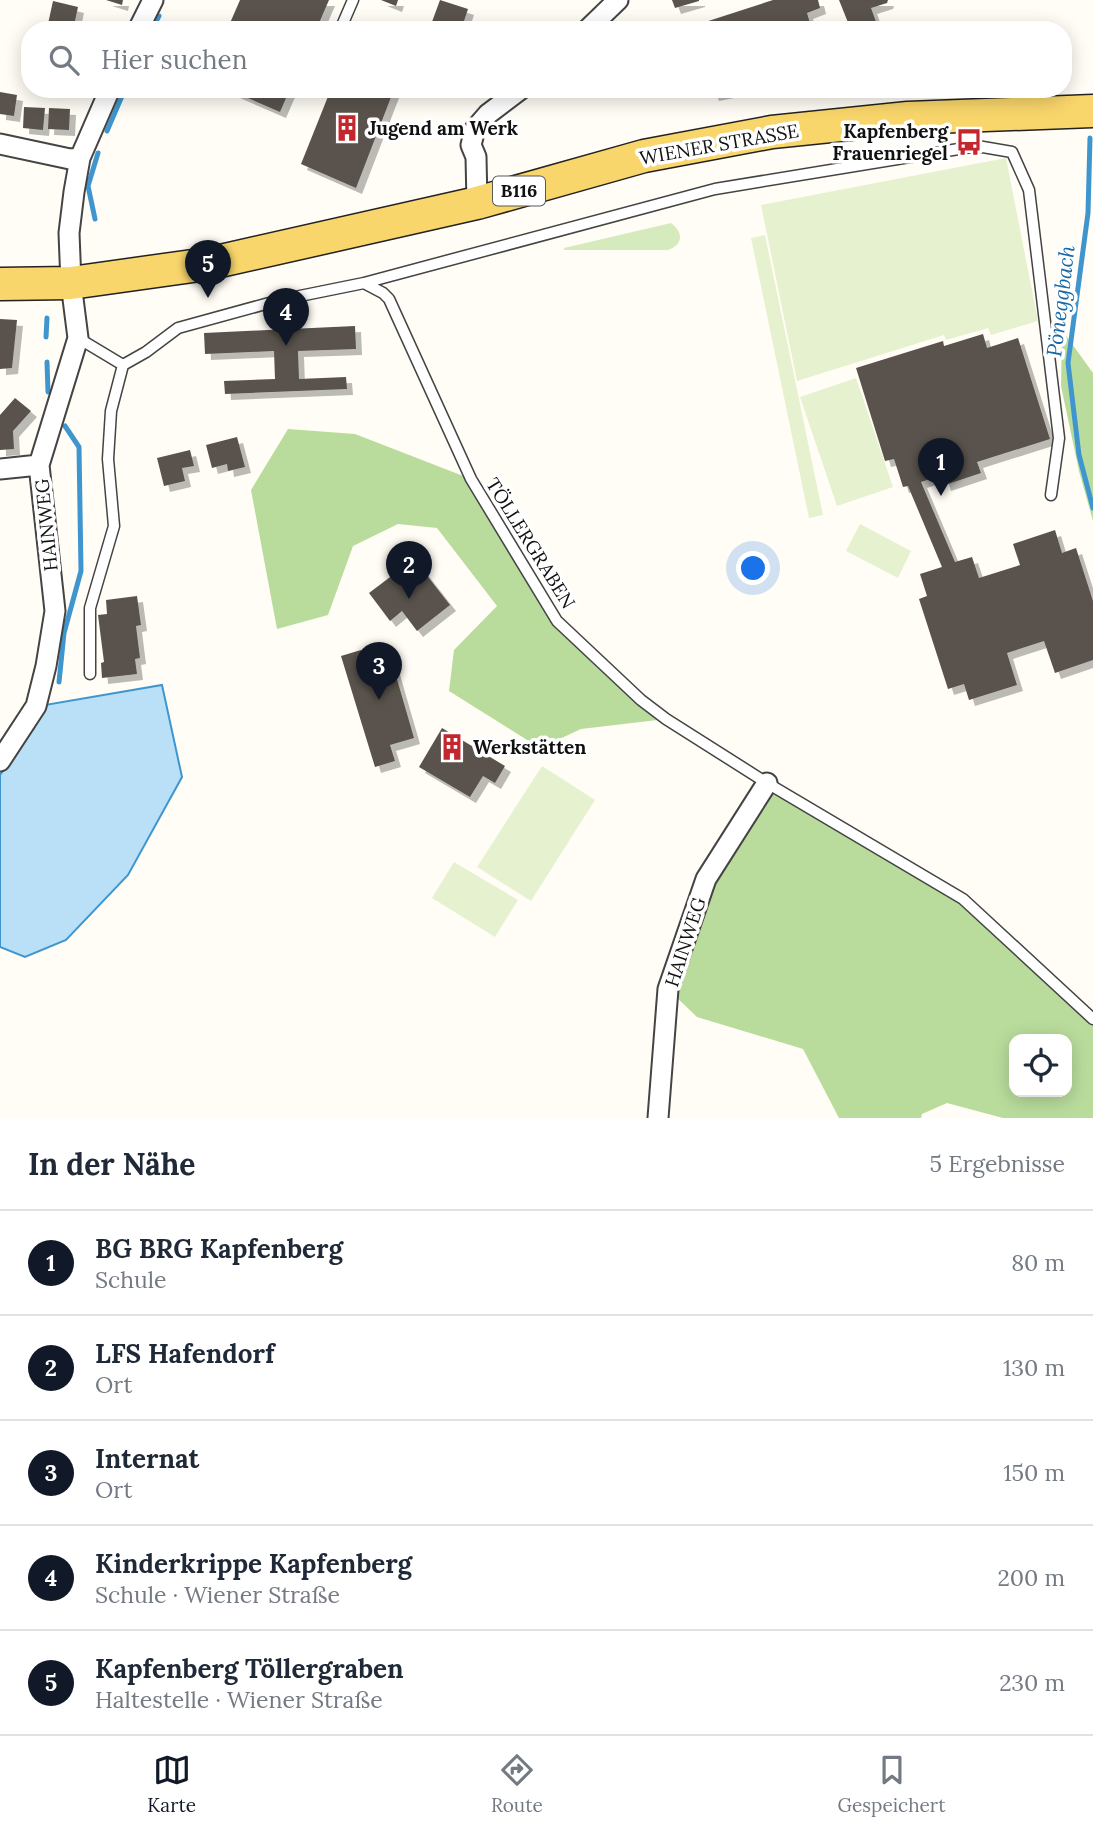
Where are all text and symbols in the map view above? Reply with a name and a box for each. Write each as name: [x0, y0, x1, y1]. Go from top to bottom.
search box: [21, 21, 1072, 98]
icon: search: [45, 41, 83, 79]
text: Hier suchen: [101, 43, 247, 76]
building icon: Jugend am Werk: [332, 113, 362, 143]
place label: Jugend am Werk: [368, 116, 518, 140]
street label: WIENER STRASSE: [637, 118, 801, 170]
place label: Kapfenberg Frauenriegel: [832, 119, 949, 165]
bus stop icon: Kapfenberg Frauenriegel: [954, 127, 984, 157]
road number: B116: [493, 176, 545, 206]
pin: 5: [185, 240, 231, 298]
water label: Pöneggbach: [1040, 244, 1081, 358]
pin: 4: [263, 288, 309, 346]
pin: 1: [918, 438, 964, 496]
street label: TÖLLERGRABEN: [481, 473, 581, 613]
street label: HAINWEG: [29, 477, 63, 572]
pin: 2: [386, 541, 432, 599]
your location: [736, 551, 770, 585]
pin: 3: [356, 642, 402, 700]
building icon: Werkstätten: [437, 732, 467, 762]
place label: Werkstätten: [473, 735, 586, 759]
street label: HAINWEG: [659, 894, 711, 990]
map controls: [1009, 1034, 1072, 1097]
button: locate: [1009, 1034, 1072, 1097]
text: In der Nähe: [28, 1145, 196, 1183]
text: 5 Ergebnisse: [930, 1149, 1065, 1178]
text: BG BRG Kapfenberg: [95, 1232, 343, 1265]
text: 1: [46, 1248, 56, 1277]
text: 80 m: [1011, 1248, 1065, 1277]
text: Schule: [95, 1265, 167, 1294]
text: LFS Hafendorf: [95, 1337, 275, 1370]
text: 2: [45, 1353, 57, 1382]
text: 130 m: [1003, 1353, 1065, 1382]
text: Ort: [95, 1370, 132, 1399]
text: Internat: [95, 1442, 199, 1475]
text: 3: [45, 1458, 57, 1487]
text: 150 m: [1003, 1458, 1065, 1487]
text: Ort: [95, 1475, 132, 1504]
text: Kinderkrippe Kapfenberg: [95, 1547, 412, 1580]
text: 4: [45, 1563, 57, 1592]
text: 200 m: [997, 1563, 1065, 1592]
text: Schule · Wiener Straße: [95, 1580, 340, 1609]
text: Kapfenberg Töllergraben: [95, 1652, 404, 1685]
text: 5: [45, 1668, 57, 1697]
text: 230 m: [999, 1668, 1065, 1697]
text: Haltestelle · Wiener Straße: [95, 1685, 383, 1714]
tab: Karte: [147, 1751, 196, 1817]
tab: Route: [491, 1751, 543, 1817]
tab: Gespeichert: [838, 1751, 946, 1817]

